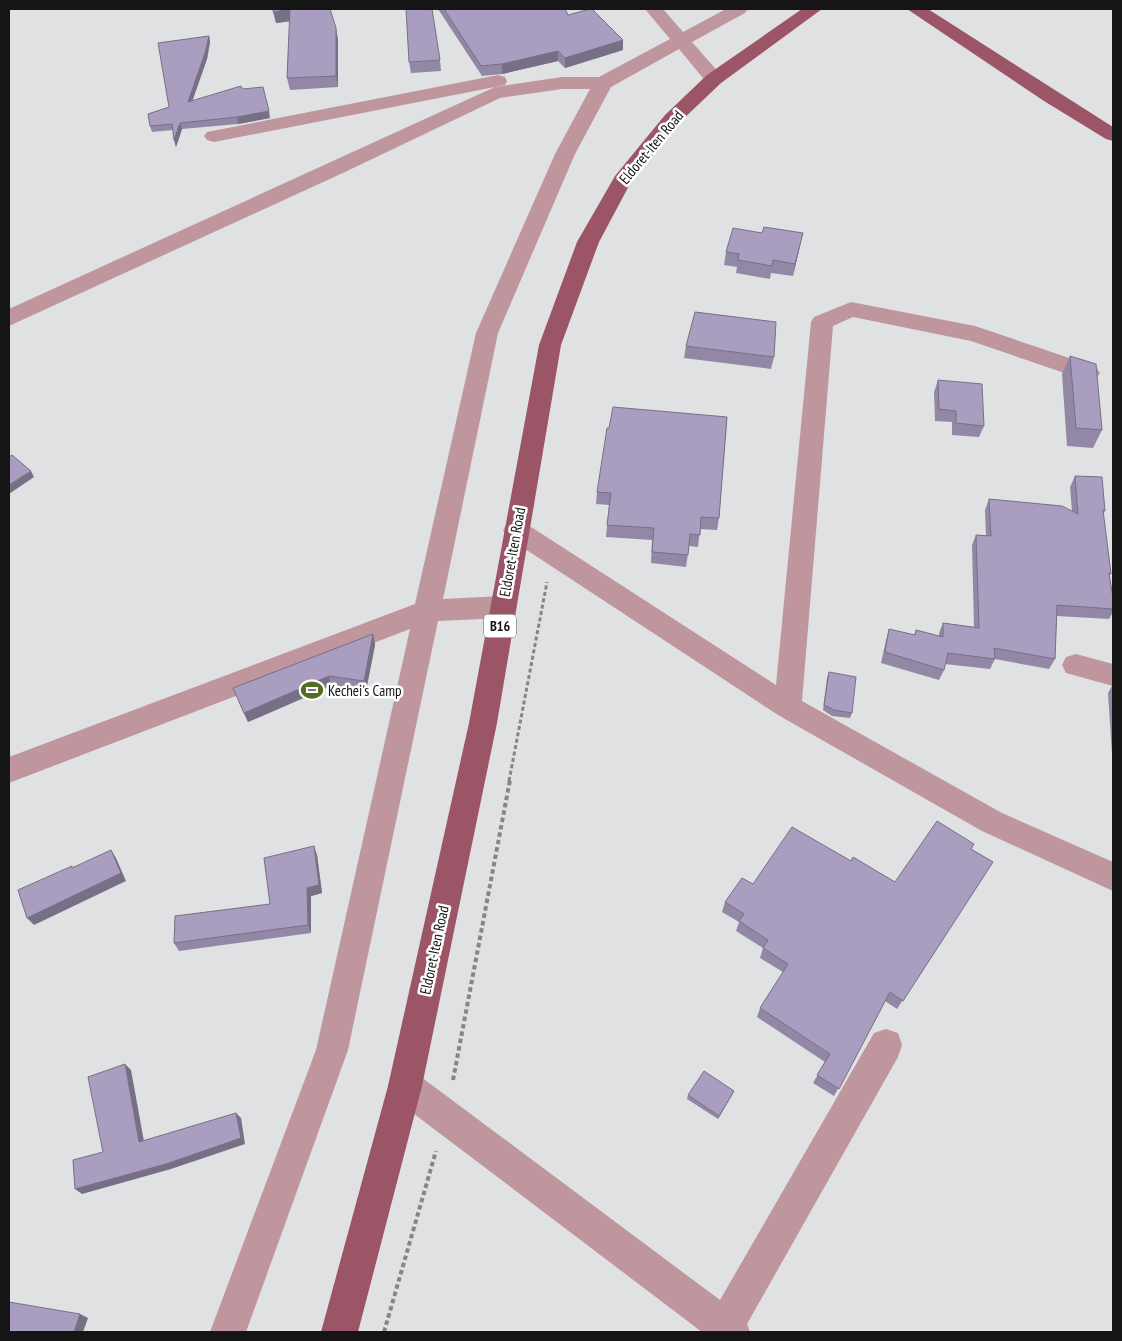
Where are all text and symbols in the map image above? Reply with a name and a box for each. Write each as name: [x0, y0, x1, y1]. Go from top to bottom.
street label: Eldoret-Iten Road: [615, 106, 687, 188]
street label: Eldoret-Iten Road: [495, 506, 529, 598]
road number: B16: [484, 614, 516, 638]
sports icon: Kechei's Camp: [299, 677, 325, 703]
place label: Kechei's Camp: [328, 681, 401, 700]
street label: Eldoret-Iten Road: [415, 904, 453, 996]

